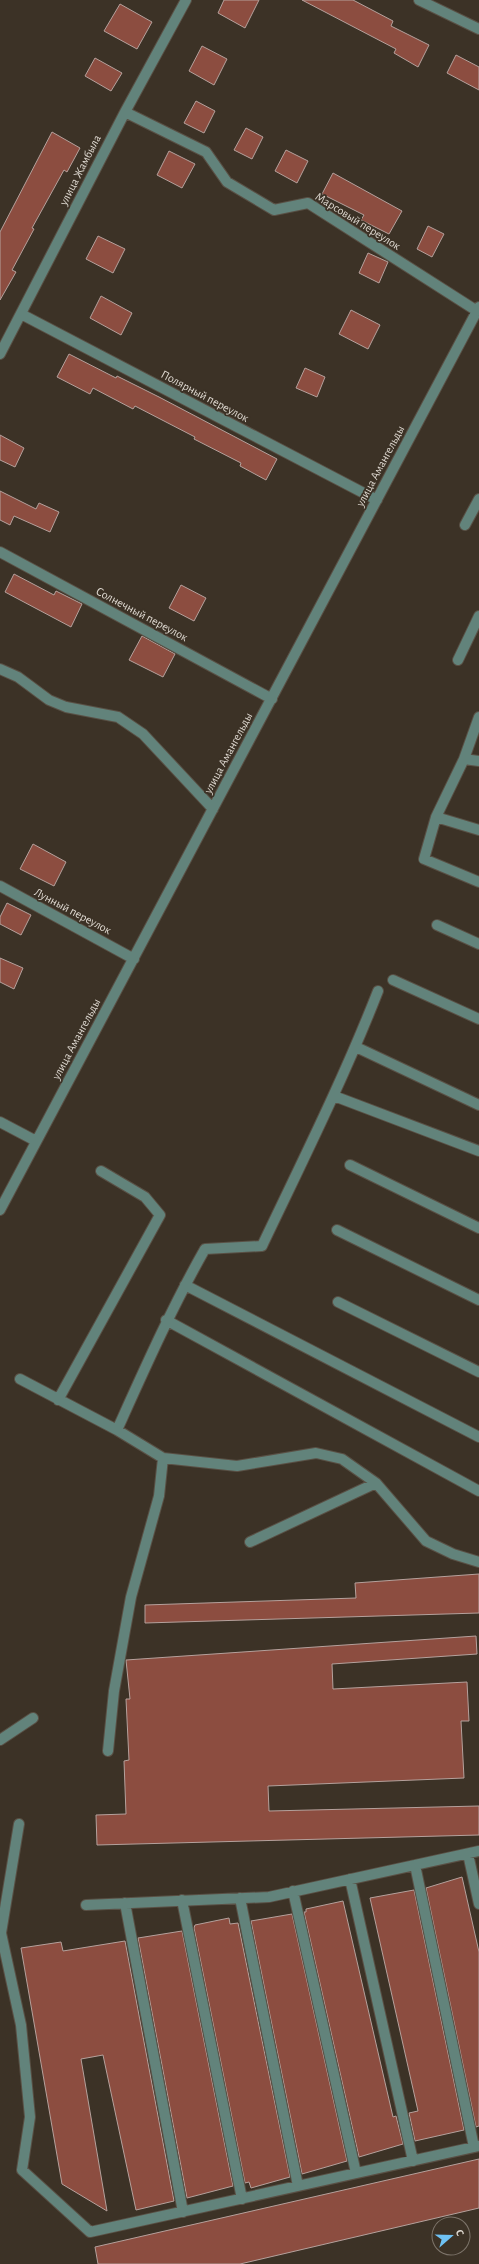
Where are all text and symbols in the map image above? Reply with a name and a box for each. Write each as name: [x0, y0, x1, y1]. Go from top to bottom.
street label: улица Жамбыла: [57, 132, 104, 209]
street label: Марсовый переулок: [313, 190, 403, 253]
street label: Полярный переулок: [159, 368, 251, 425]
street label: улица Амангельды: [353, 423, 407, 510]
street label: Солнечный переулок: [94, 585, 190, 644]
street label: улица Амангельды: [201, 710, 255, 797]
street label: Лунный переулок: [32, 886, 114, 937]
street label: улица Амангельды: [49, 996, 103, 1083]
north arrow: [431, 2216, 471, 2256]
text: С: [454, 2228, 466, 2237]

